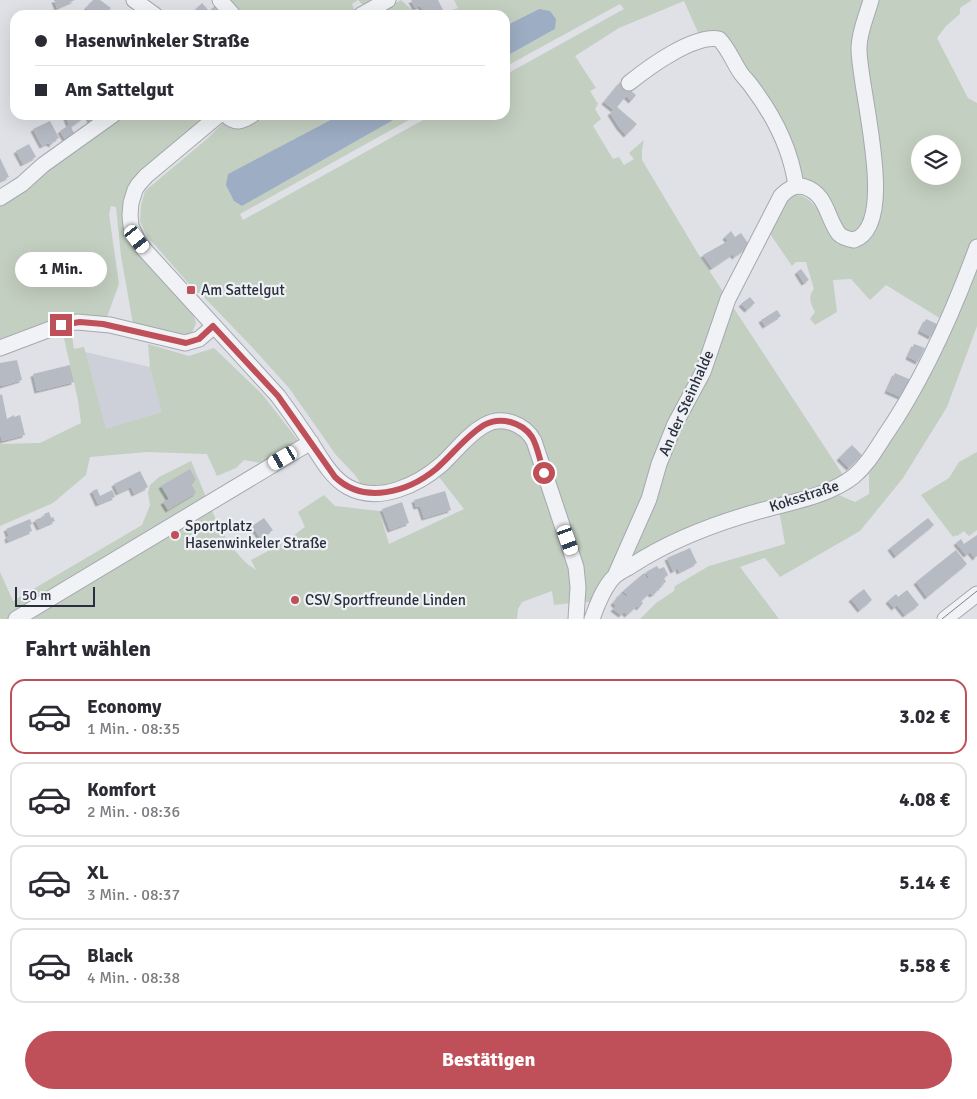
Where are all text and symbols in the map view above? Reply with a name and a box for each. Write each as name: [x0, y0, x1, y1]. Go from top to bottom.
text: Hasenwinkeler Straße: [65, 29, 249, 53]
text: Am Sattelgut: [65, 78, 174, 102]
map controls: [911, 135, 961, 185]
button: layers: [911, 135, 961, 185]
car: [121, 223, 152, 255]
callout: 1 Min.: [15, 252, 107, 288]
text: 1 Min.: [39, 259, 83, 279]
place label: Am Sattelgut: [201, 281, 285, 299]
marker: Am Sattelgut: [185, 284, 197, 296]
route end: [50, 314, 72, 336]
street label: An der Steinhalde: [655, 347, 717, 459]
car: [266, 444, 299, 472]
route start: [533, 462, 555, 484]
street label: Koksstraße: [767, 476, 841, 516]
place label: Sportplatz Hasenwinkeler Straße: [185, 517, 327, 552]
car: [555, 523, 580, 557]
marker: Sportplatz Hasenwinkeler Straße: [169, 529, 181, 541]
scale bar: [15, 584, 95, 607]
text: 50 m: [22, 587, 51, 604]
place label: CSV Sportfreunde Linden: [305, 591, 466, 609]
marker: CSV Sportfreunde Linden: [289, 594, 301, 606]
text: Fahrt wählen: [25, 635, 151, 662]
icon: car: [27, 694, 72, 739]
text: Economy: [87, 695, 161, 719]
text: 3.02 €: [899, 705, 950, 729]
text: 1 Min. · 08:35: [87, 719, 180, 739]
icon: car: [27, 777, 72, 822]
text: Komfort: [87, 778, 156, 802]
text: 4.08 €: [899, 788, 950, 812]
text: 2 Min. · 08:36: [87, 802, 180, 822]
icon: car: [27, 860, 72, 905]
text: XL: [87, 861, 109, 885]
text: 5.14 €: [899, 871, 950, 895]
text: 3 Min. · 08:37: [87, 885, 180, 905]
icon: car: [27, 943, 72, 988]
text: Black: [87, 944, 133, 968]
text: 5.58 €: [899, 954, 950, 978]
text: 4 Min. · 08:38: [87, 968, 180, 988]
button: Bestätigen: [25, 1031, 952, 1089]

